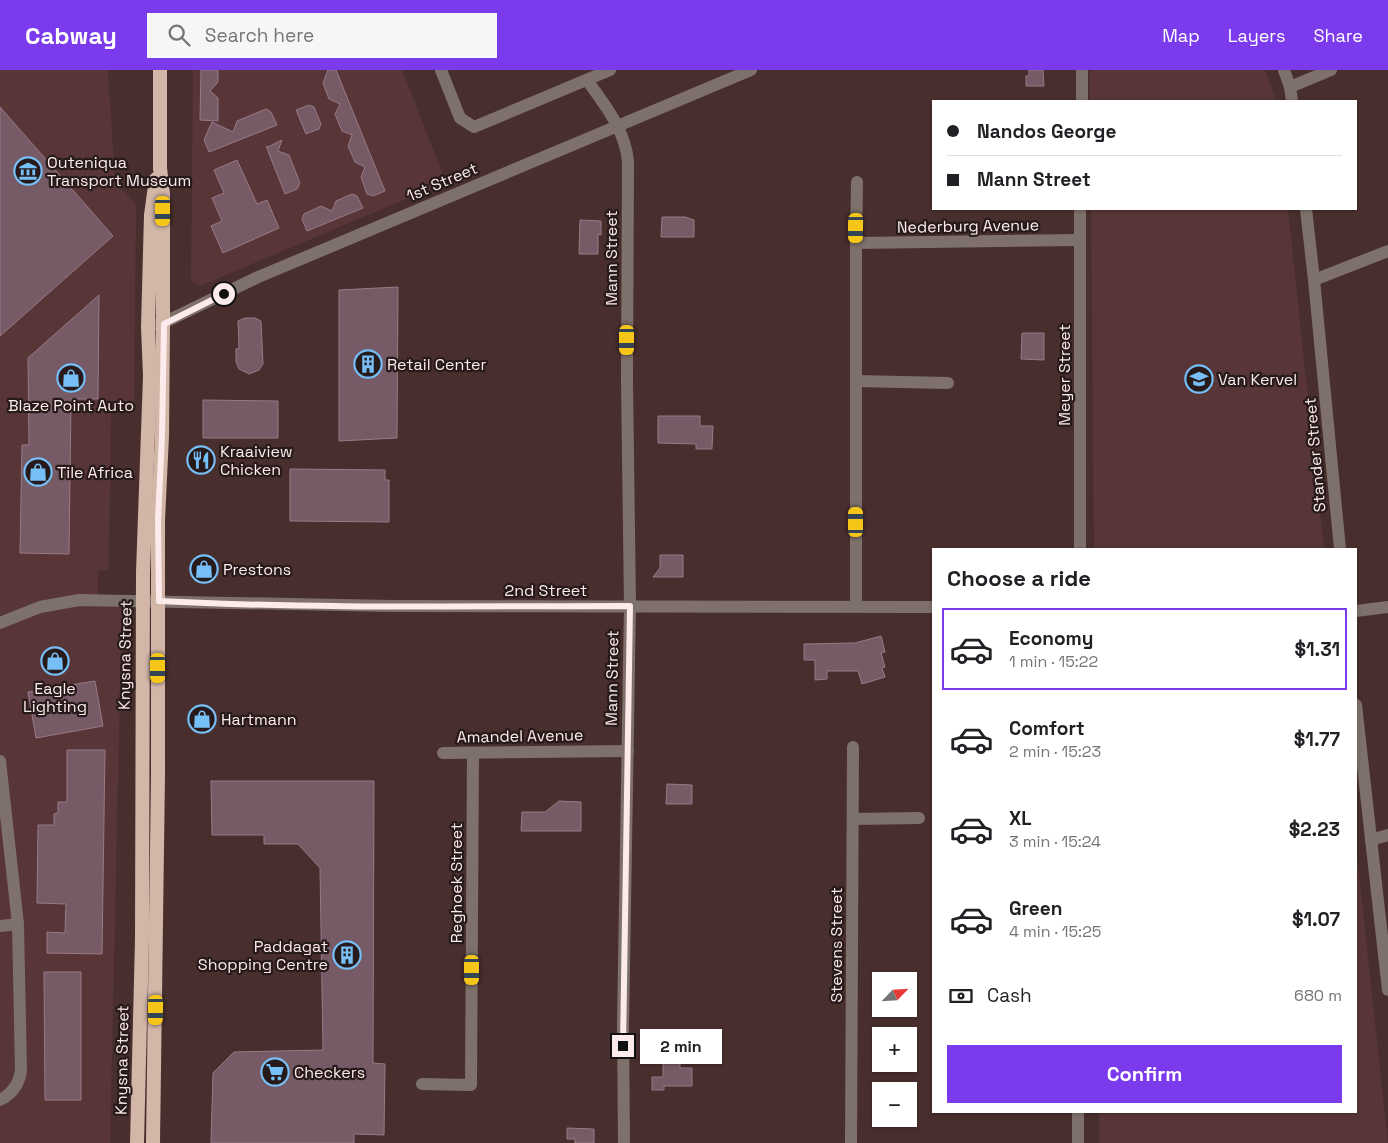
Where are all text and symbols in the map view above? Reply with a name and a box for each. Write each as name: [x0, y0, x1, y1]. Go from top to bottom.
search box: [147, 13, 497, 58]
text: Cabway: [25, 20, 117, 51]
icon: search: [165, 21, 193, 49]
text: Search here: [205, 23, 314, 48]
text: Map: [1162, 24, 1200, 47]
text: Layers: [1228, 24, 1285, 47]
text: Share: [1313, 24, 1363, 47]
text: Nandos George: [977, 119, 1116, 144]
place label: Outeniqua Transport Museum: [47, 152, 191, 191]
museum icon: Outeniqua Transport Museum: [13, 156, 43, 186]
street label: 1st Street: [403, 158, 481, 206]
text: Mann Street: [977, 167, 1091, 192]
car: [155, 196, 170, 226]
street label: Mann Street: [601, 210, 622, 306]
car: [848, 213, 863, 243]
street label: Nederburg Avenue: [897, 214, 1039, 238]
route start: [213, 283, 235, 305]
street label: Meyer Street: [1054, 324, 1075, 426]
car: [619, 325, 634, 355]
building icon: Retail Center: [353, 349, 383, 379]
place label: Retail Center: [387, 354, 487, 375]
shop icon: Blaze Point Auto: [56, 363, 86, 393]
school or university icon: Van Kervel: [1184, 364, 1214, 394]
place label: Van Kervel: [1218, 369, 1297, 390]
place label: Blaze Point Auto: [8, 395, 134, 416]
street label: Stander Street: [1300, 397, 1330, 513]
place label: Kraaiview Chicken: [220, 441, 293, 480]
restaurant icon: Kraaiview Chicken: [186, 445, 216, 475]
shop icon: Tile Africa: [23, 457, 53, 487]
place label: Tile Africa: [57, 462, 133, 483]
car: [848, 507, 863, 537]
shop icon: Prestons: [189, 554, 219, 584]
place label: Prestons: [223, 559, 291, 580]
text: Choose a ride: [947, 564, 1091, 592]
street label: 2nd Street: [505, 580, 587, 601]
street label: Knysna Street: [114, 600, 136, 710]
text: Economy: [1009, 626, 1093, 651]
icon: car: [949, 627, 994, 672]
street label: Mann Street: [601, 630, 623, 726]
text: $1.31: [1294, 637, 1340, 662]
shop icon: Eagle Lighting: [40, 646, 70, 676]
text: 1 min · 15:22: [1009, 651, 1098, 672]
car: [150, 653, 165, 683]
place label: Eagle Lighting: [23, 678, 87, 717]
shop icon: Hartmann: [187, 704, 217, 734]
place label: Hartmann: [221, 709, 297, 730]
text: Comfort: [1009, 716, 1085, 741]
icon: car: [949, 717, 994, 762]
street label: Amandel Avenue: [456, 724, 584, 748]
text: $1.77: [1294, 727, 1340, 752]
text: 2 min · 15:23: [1009, 741, 1101, 762]
text: XL: [1009, 806, 1032, 831]
icon: car: [949, 807, 994, 852]
text: $2.23: [1289, 817, 1340, 842]
street label: Reghoek Street: [446, 823, 467, 943]
text: 3 min · 15:24: [1009, 831, 1101, 852]
street label: Stevens Street: [826, 887, 847, 1003]
text: Green: [1009, 896, 1062, 921]
icon: car: [949, 897, 994, 942]
text: $1.07: [1292, 907, 1340, 932]
text: 4 min · 15:25: [1009, 921, 1101, 942]
place label: Paddagat Shopping Centre: [198, 936, 328, 975]
building icon: Paddagat Shopping Centre: [332, 940, 362, 970]
car: [464, 955, 479, 985]
north arrow: [872, 972, 918, 1018]
map controls: [872, 972, 917, 1127]
icon: cash: [947, 982, 975, 1010]
text: Cash: [987, 983, 1032, 1008]
text: 680 m: [1294, 985, 1342, 1006]
car: [148, 995, 163, 1025]
street label: Knysna Street: [111, 1005, 133, 1115]
button: +: [872, 1027, 917, 1072]
callout: 2 min: [640, 1028, 723, 1064]
route end: [612, 1035, 634, 1057]
text: 2 min: [660, 1036, 702, 1057]
button: Confirm: [947, 1045, 1342, 1103]
supermarket icon: Checkers: [260, 1057, 290, 1087]
place label: Checkers: [294, 1062, 365, 1083]
button: −: [872, 1082, 917, 1127]

